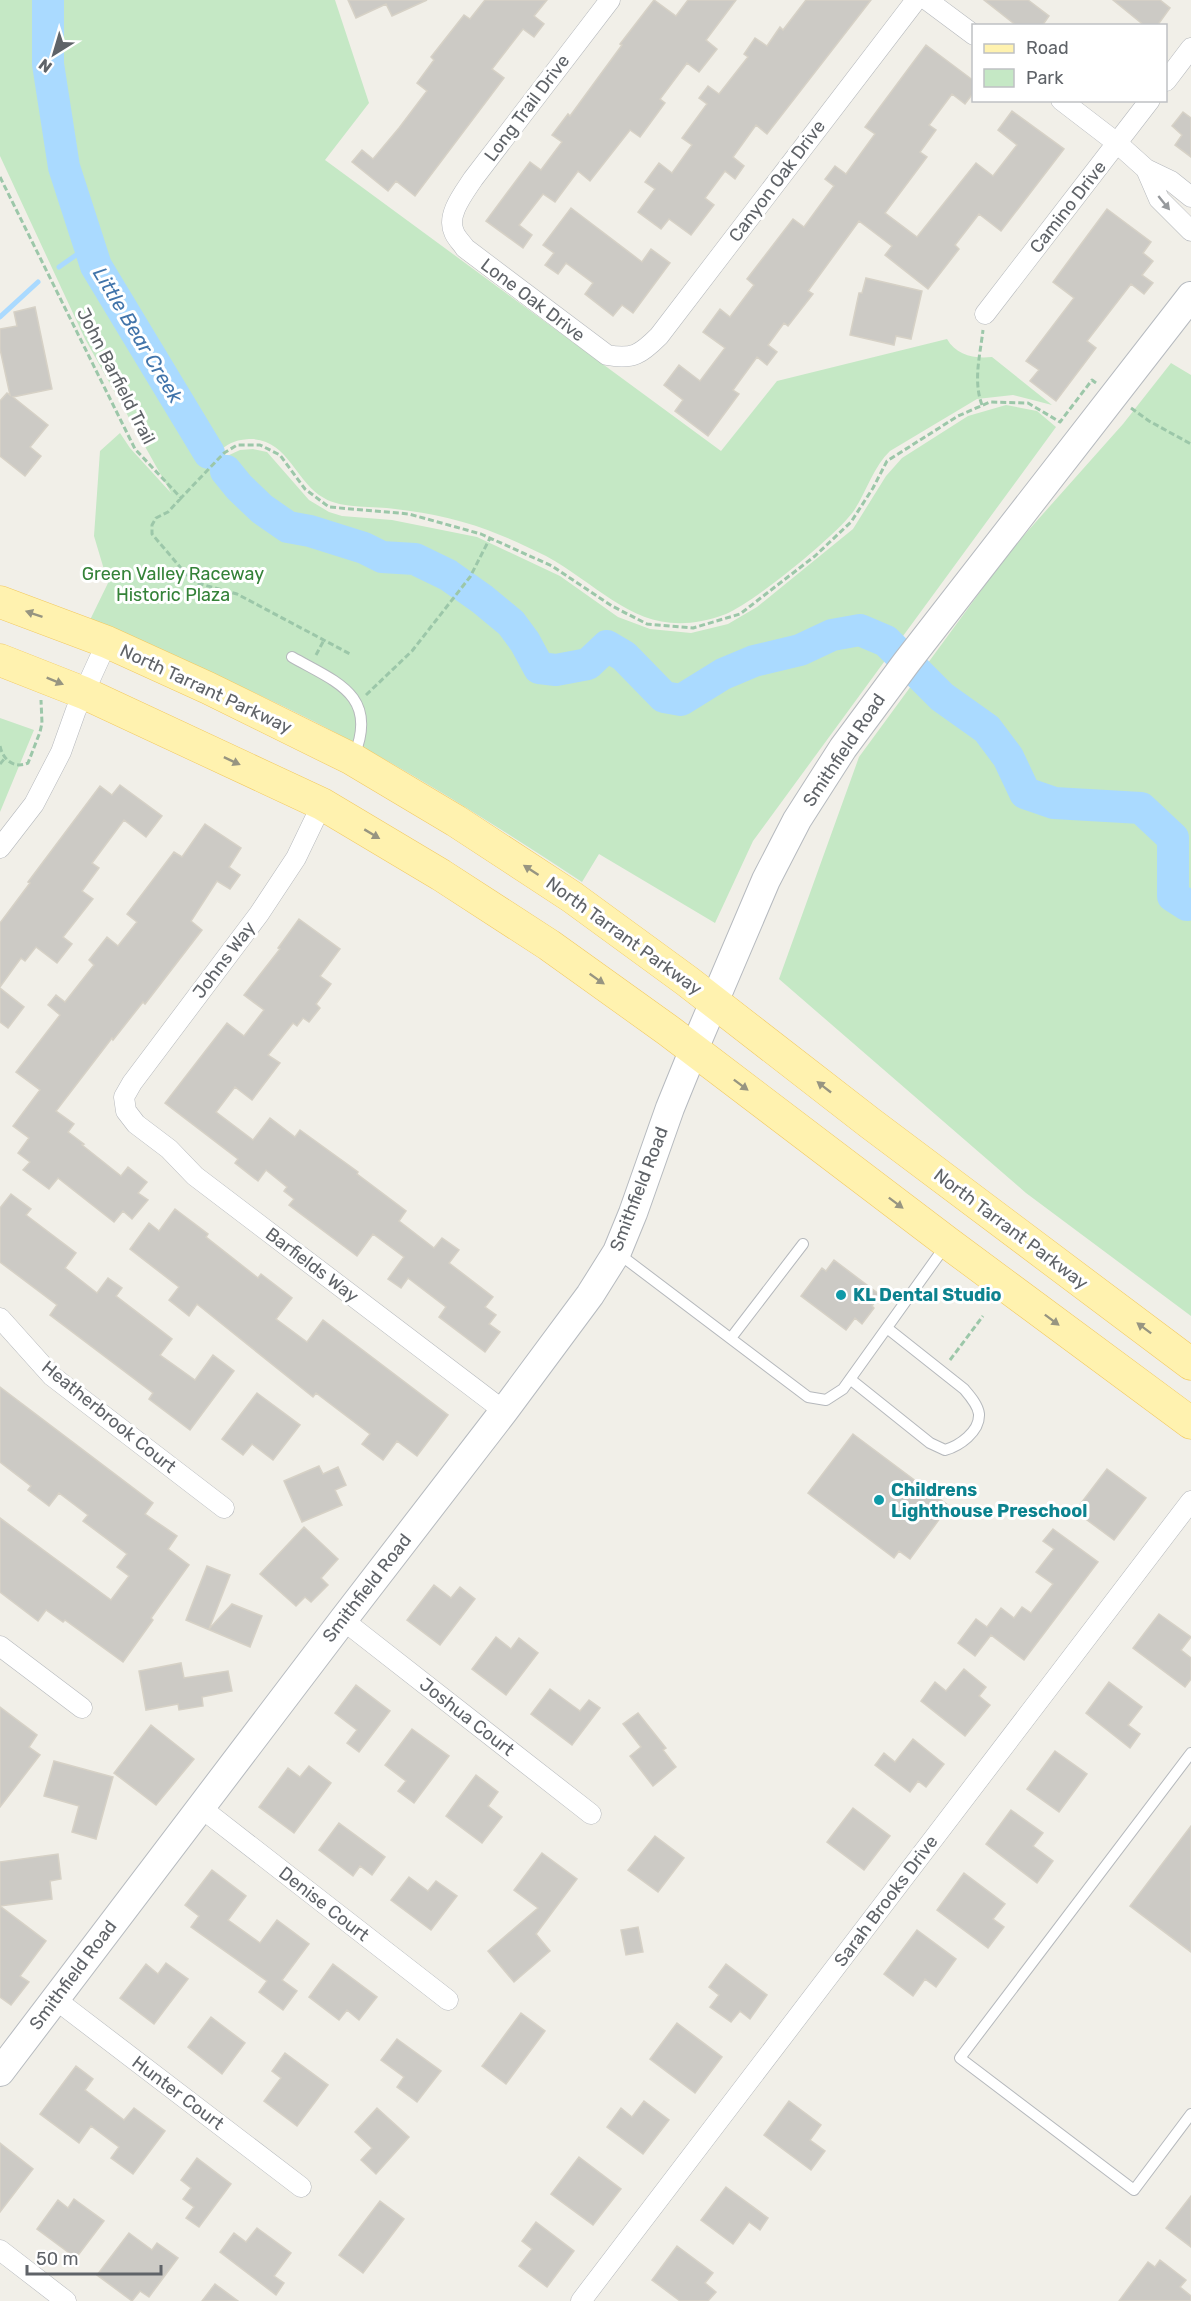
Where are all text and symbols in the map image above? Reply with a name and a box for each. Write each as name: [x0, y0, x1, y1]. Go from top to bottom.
north arrow: [24, 24, 84, 84]
legend: [972, 24, 1167, 102]
text: Road: [1026, 37, 1069, 59]
street label: Long Trail Drive: [480, 50, 574, 166]
text: N: [35, 55, 56, 77]
text: Park: [1026, 67, 1064, 89]
street label: Canyon Oak Drive: [724, 116, 830, 246]
street label: Camino Drive: [1025, 156, 1111, 258]
one-way arrow: [1157, 195, 1170, 211]
street label: Lone Oak Drive: [477, 254, 589, 346]
water label: Little Bear Creek: [88, 263, 188, 408]
street label: John Barfield Trail: [72, 304, 160, 448]
park label: Green Valley Raceway Historic Plaza: [82, 563, 264, 606]
one-way arrow: [25, 608, 43, 618]
street label: North Tarrant Parkway: [116, 639, 296, 739]
one-way arrow: [46, 676, 64, 686]
street label: Smithfield Road: [798, 689, 890, 811]
one-way arrow: [224, 757, 241, 766]
one-way arrow: [364, 829, 381, 839]
one-way arrow: [523, 864, 539, 876]
street label: North Tarrant Parkway: [542, 872, 706, 1000]
street label: Johns Way: [188, 917, 260, 1003]
one-way arrow: [589, 973, 605, 984]
one-way arrow: [733, 1078, 749, 1091]
one-way arrow: [816, 1082, 831, 1094]
street label: Smithfield Road: [605, 1124, 673, 1254]
street label: North Tarrant Parkway: [930, 1164, 1092, 1294]
one-way arrow: [888, 1197, 904, 1209]
street label: Barfields Way: [261, 1223, 363, 1307]
place label: KL Dental Studio: [853, 1284, 1002, 1306]
marker: KL Dental Studio: [834, 1288, 848, 1302]
one-way arrow: [1044, 1314, 1060, 1326]
one-way arrow: [1137, 1323, 1152, 1335]
street label: Heatherbrook Court: [37, 1356, 181, 1478]
place label: Childrens Lighthouse Preschool: [891, 1479, 1087, 1522]
marker: Childrens Lighthouse Preschool: [872, 1493, 886, 1507]
street label: Smithfield Road: [318, 1529, 416, 1647]
street label: Joshua Court: [415, 1673, 519, 1761]
street label: Sarah Brooks Drive: [830, 1831, 942, 1971]
street label: Denise Court: [274, 1862, 374, 1946]
street label: Smithfield Road: [25, 1916, 121, 2034]
street label: Hunter Court: [128, 2051, 228, 2135]
scale bar: [27, 2238, 160, 2276]
text: 50 m: [36, 2248, 79, 2270]

